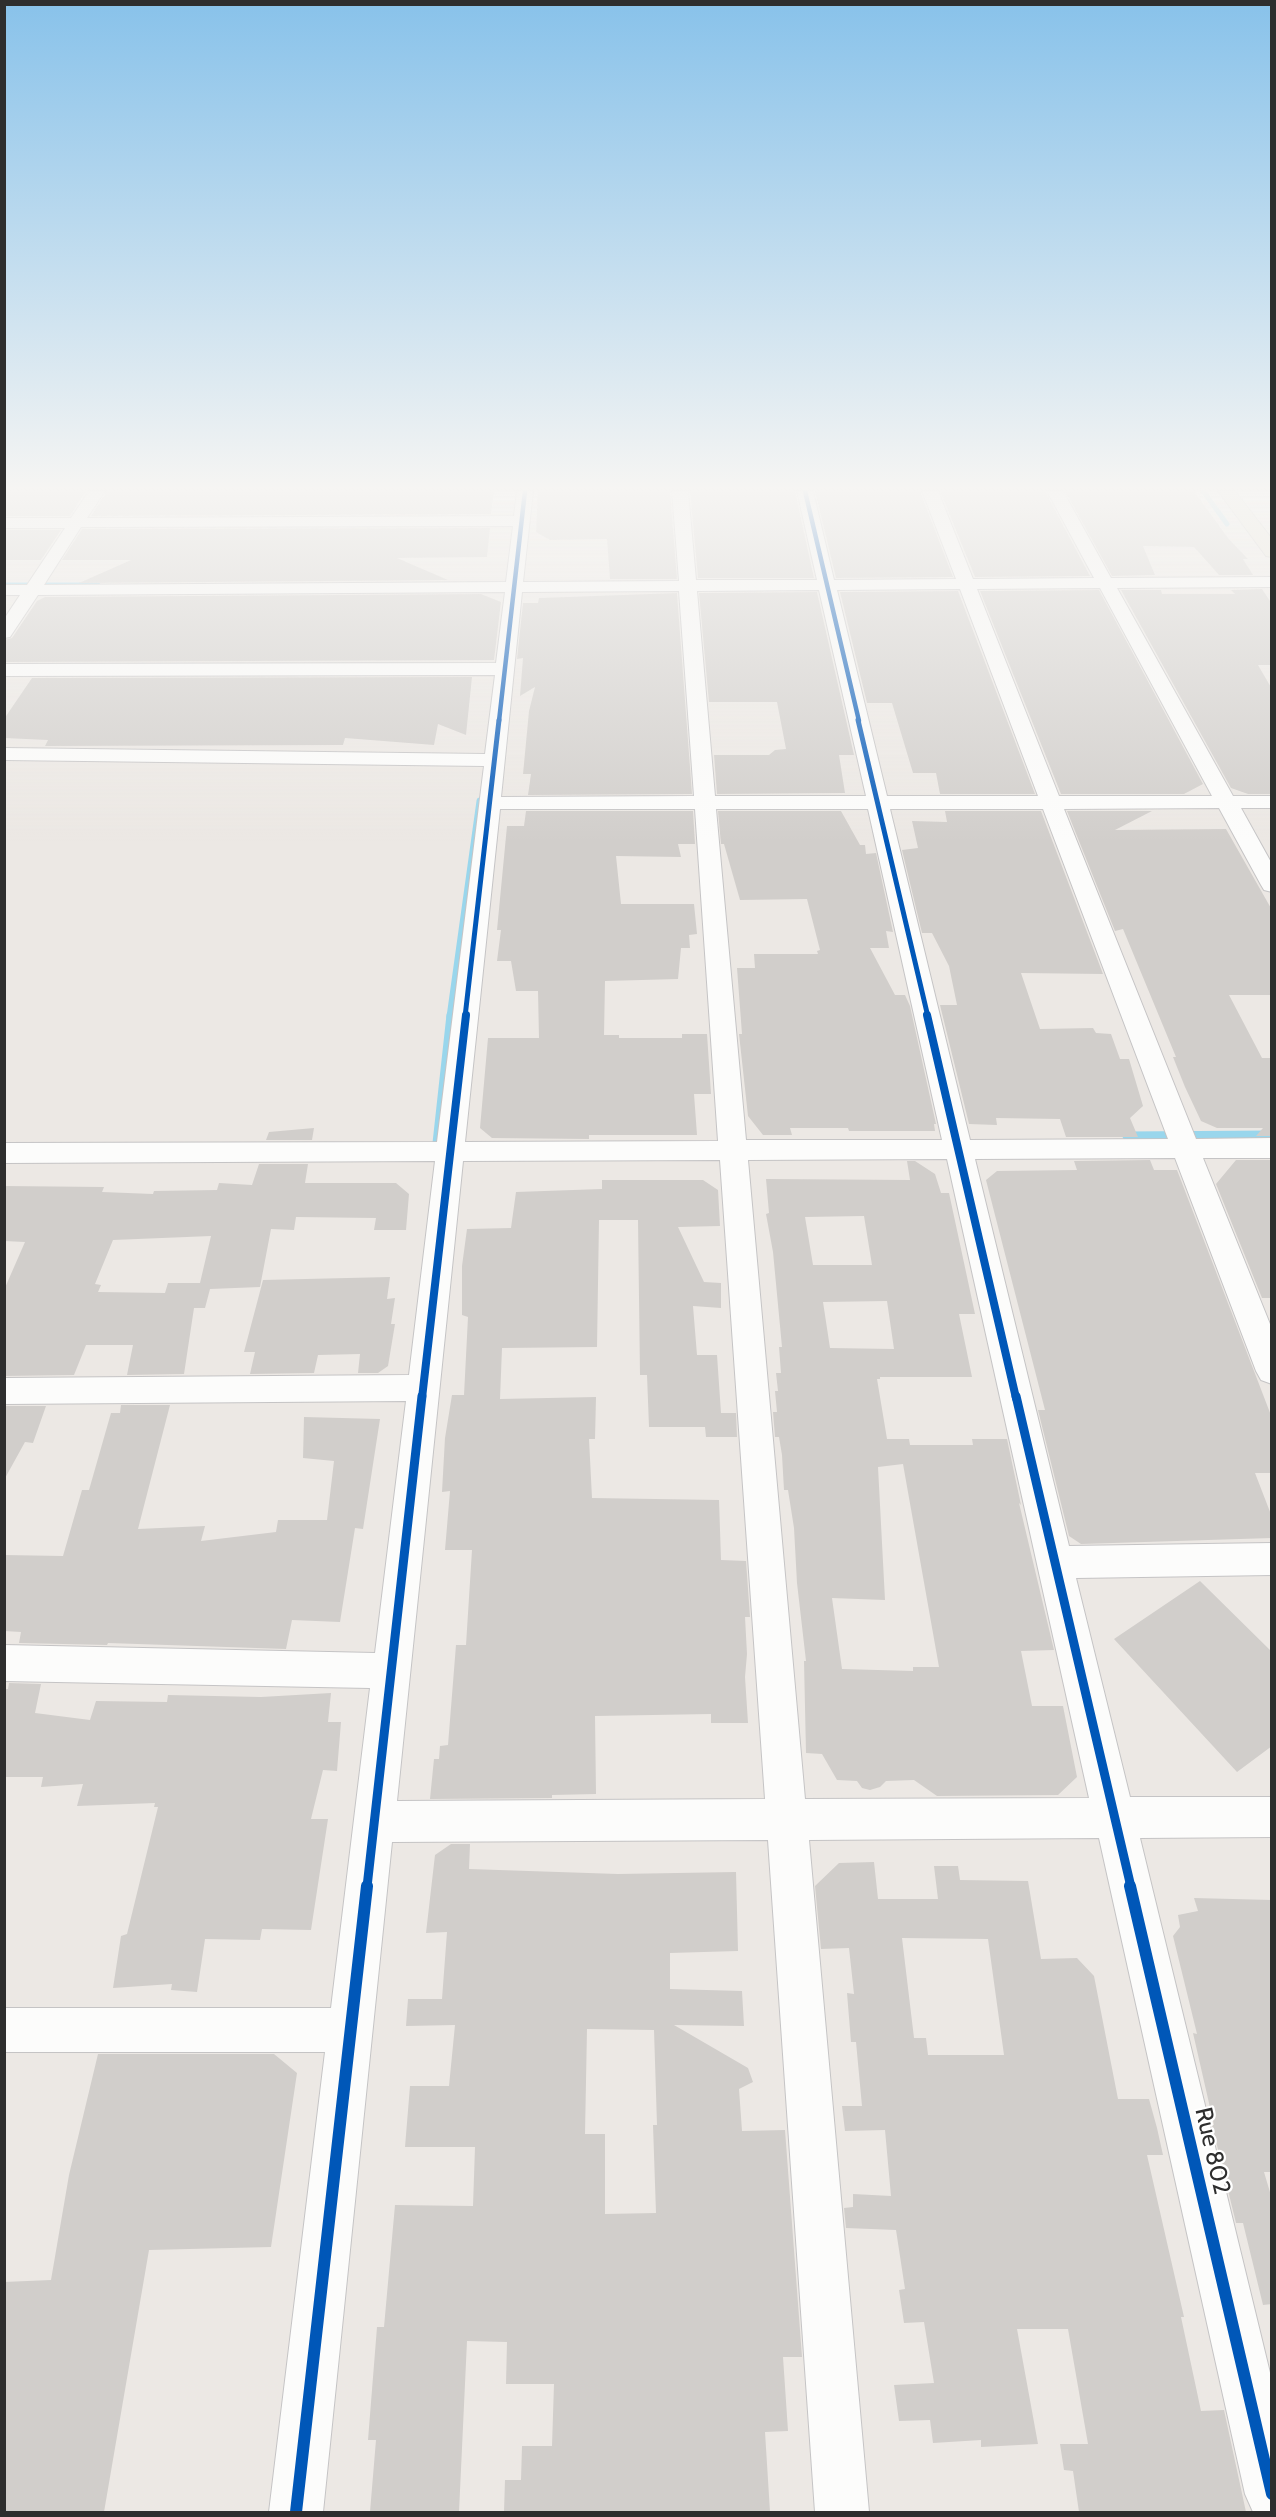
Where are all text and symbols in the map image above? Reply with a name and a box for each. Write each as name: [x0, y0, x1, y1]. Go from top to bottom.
street label: Rue 802: [1188, 2105, 1236, 2197]

